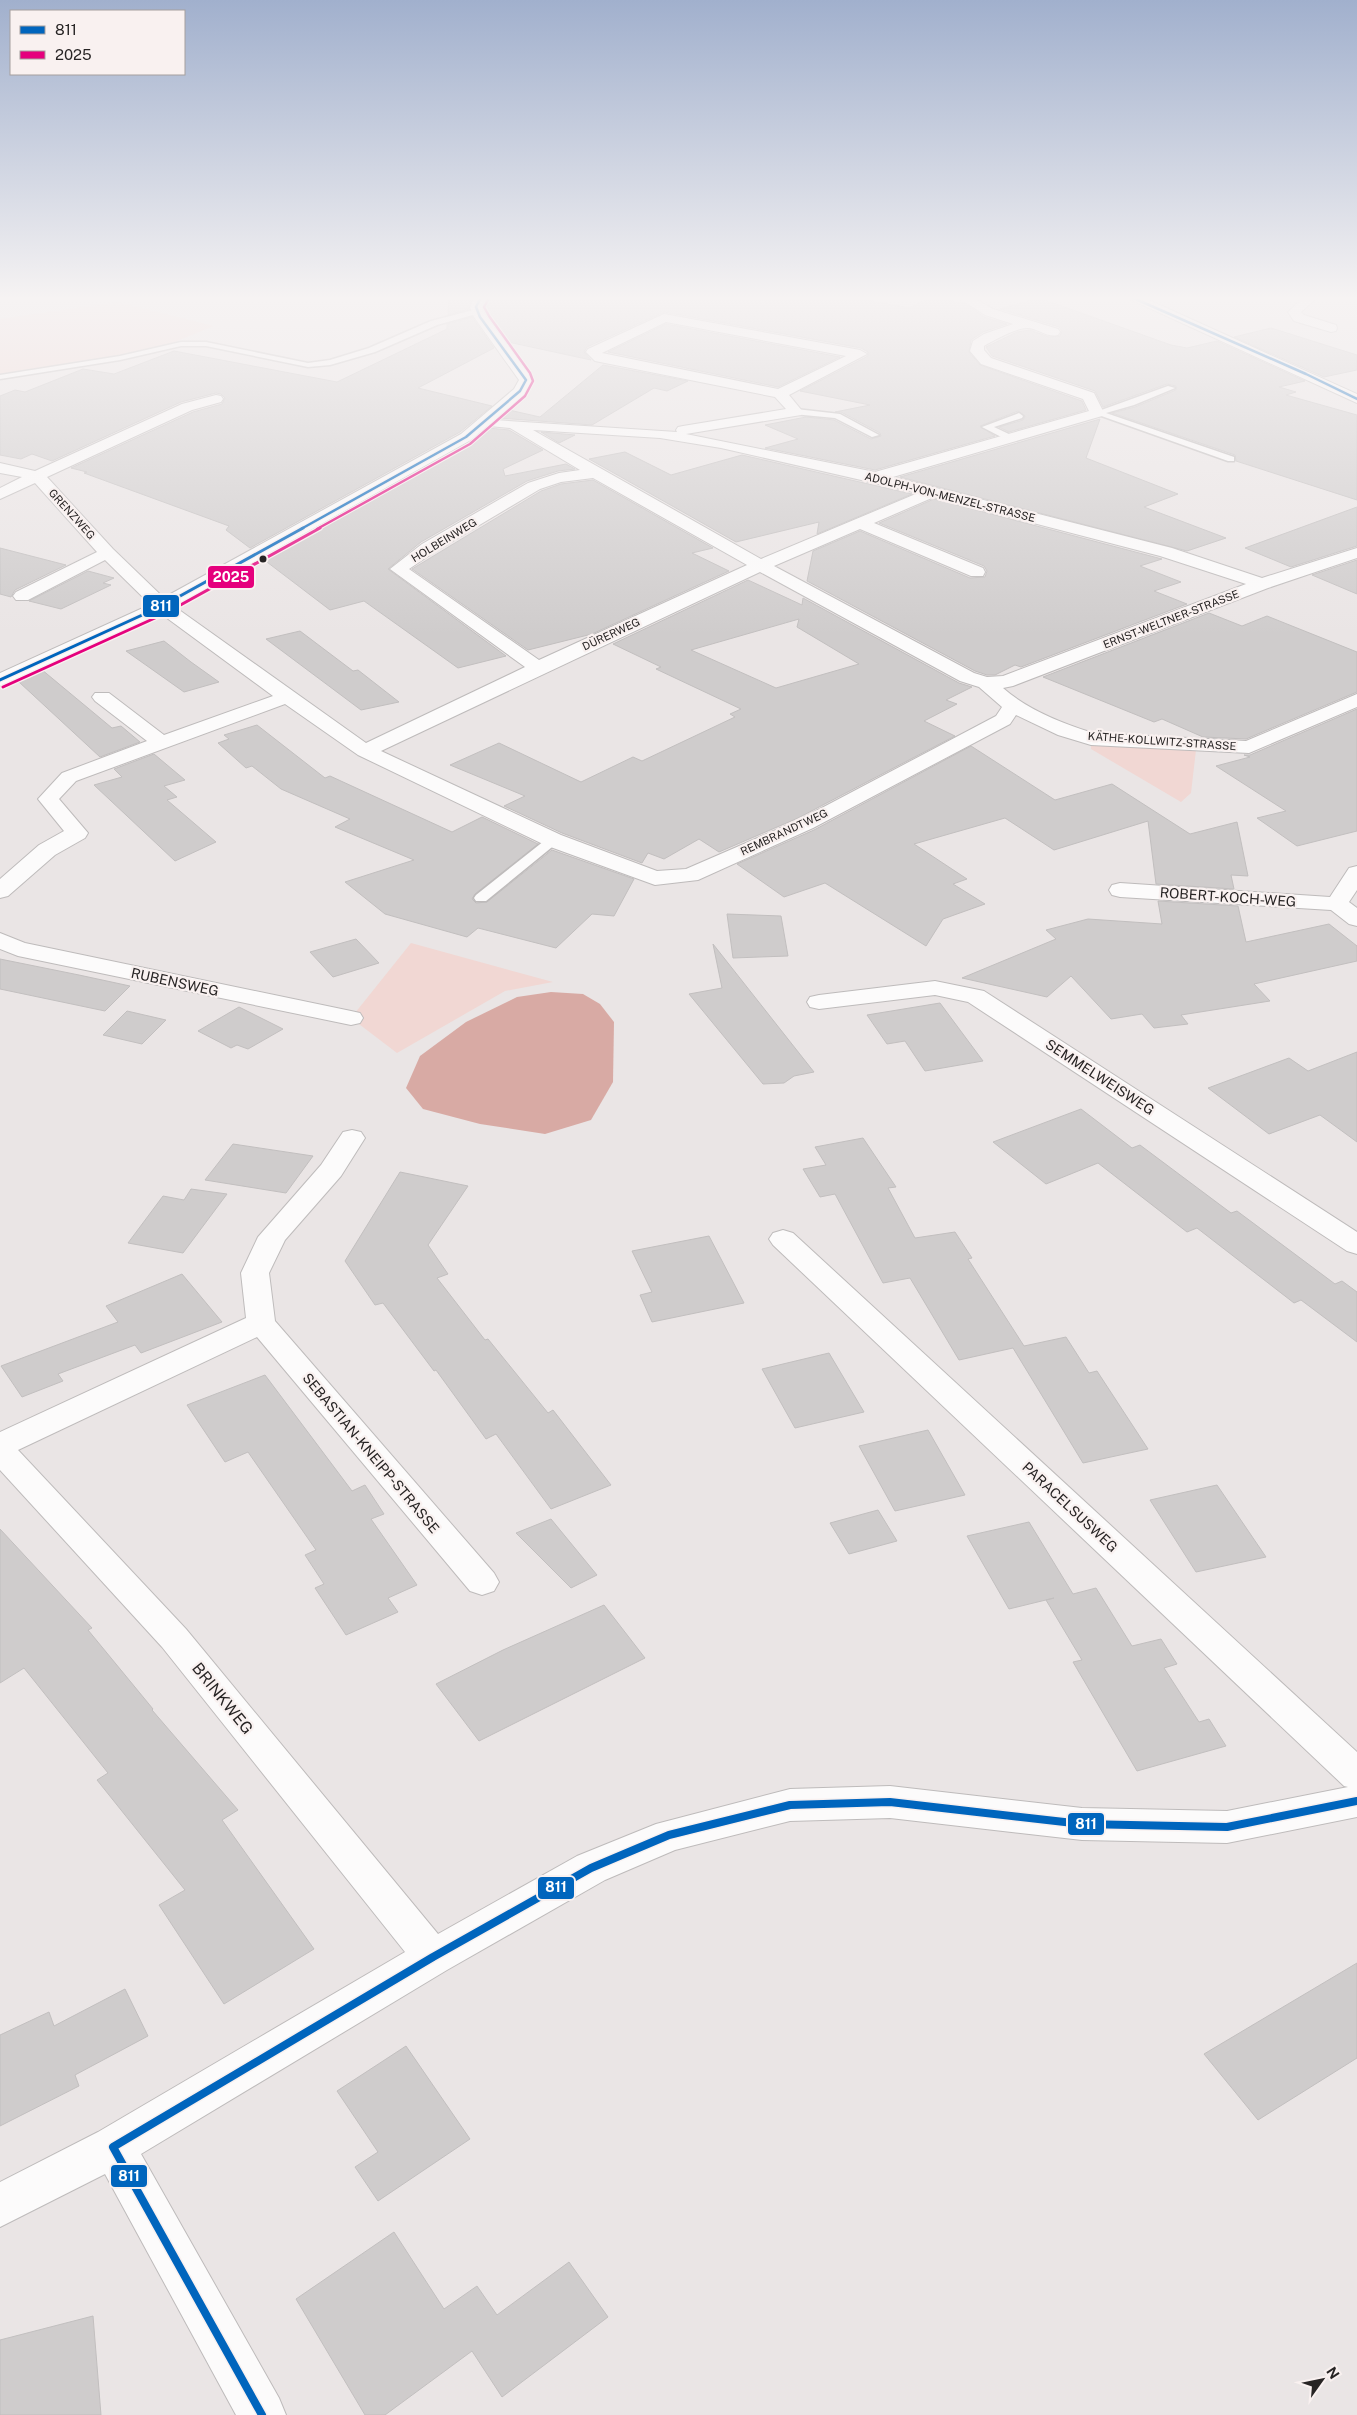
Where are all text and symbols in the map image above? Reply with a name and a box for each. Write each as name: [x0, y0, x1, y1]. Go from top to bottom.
legend: [10, 10, 185, 75]
text: 811: [55, 21, 77, 38]
text: 2025: [55, 46, 92, 63]
street label: ADOLPH-VON-MENZEL-STRASSE: [864, 470, 1037, 524]
street label: GRENZWEG: [46, 487, 98, 541]
street label: HOLBEINWEG: [409, 516, 479, 564]
unlabelled marker: [258, 554, 268, 564]
line badge: 2025: [207, 565, 255, 589]
text: 2025: [213, 569, 249, 585]
street label: ERNST-WELTNER-STRASSE: [1101, 587, 1241, 651]
line badge: 811: [142, 594, 180, 618]
text: 811: [150, 598, 172, 614]
street label: DÜRERWEG: [580, 615, 642, 653]
street label: KÄTHE-KOLLWITZ-STRASSE: [1087, 729, 1237, 752]
street label: REMBRANDTWEG: [739, 807, 829, 857]
street label: ROBERT-KOCH-WEG: [1159, 884, 1297, 910]
street label: RUBENSWEG: [130, 965, 220, 999]
street label: SEMMELWEISWEG: [1043, 1036, 1157, 1118]
street label: SEBASTIAN-KNEIPP-STRASSE: [299, 1370, 443, 1536]
street label: PARACELSUSWEG: [1019, 1459, 1121, 1555]
street label: BRINKWEG: [188, 1659, 257, 1738]
line badge: 811: [1067, 1812, 1105, 1836]
text: 811: [1075, 1816, 1097, 1832]
line badge: 811: [537, 1876, 575, 1900]
text: 811: [545, 1879, 567, 1895]
line badge: 811: [110, 2164, 148, 2188]
text: 811: [118, 2168, 140, 2184]
north arrow: [1297, 2355, 1347, 2405]
text: N: [1323, 2364, 1343, 2382]

